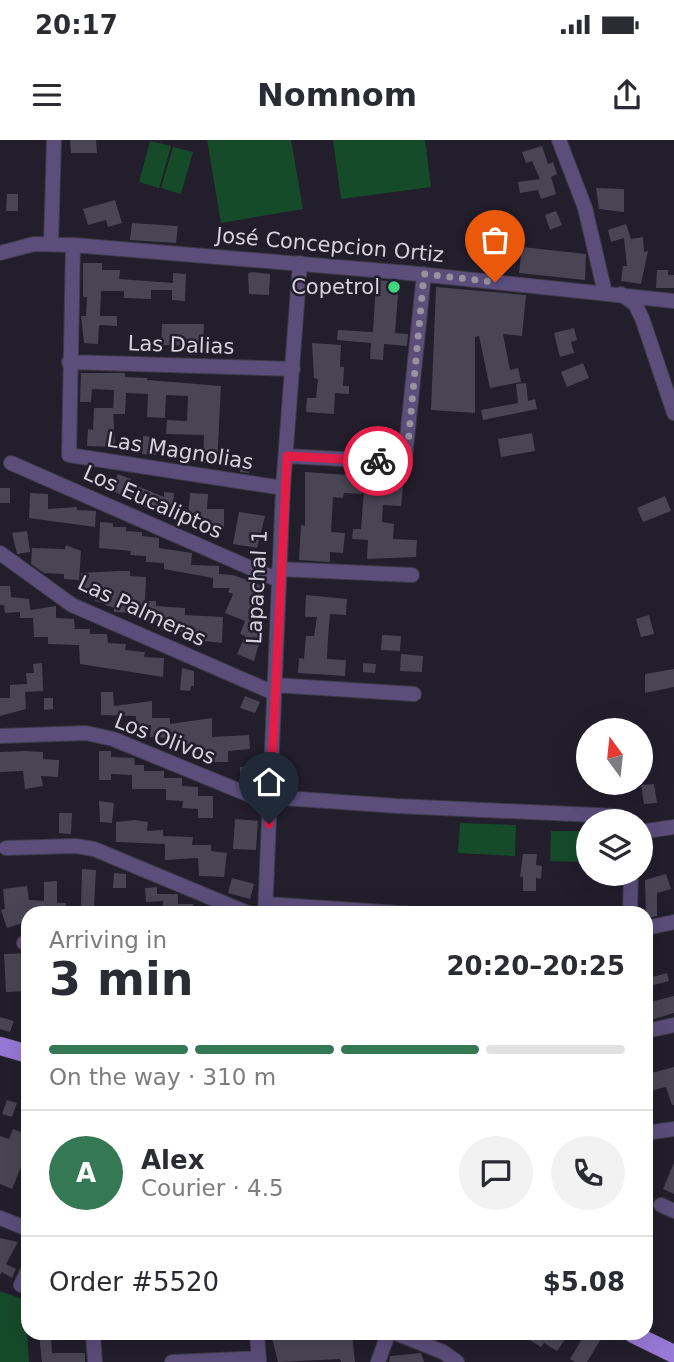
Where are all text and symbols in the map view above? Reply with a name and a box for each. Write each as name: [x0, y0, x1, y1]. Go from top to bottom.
text: 20:17: [35, 10, 118, 40]
icon: menu: [28, 76, 66, 114]
text: Nomnom: [257, 76, 417, 114]
icon: share: [608, 76, 646, 114]
pin: [465, 210, 525, 282]
icon: bag: [476, 221, 514, 259]
street label: José Concepcion Ortiz: [213, 223, 445, 267]
place label: Copetrol: [291, 275, 380, 299]
marker: Copetrol: [386, 279, 402, 295]
street label: Las Dalias: [127, 331, 235, 359]
courier: [343, 426, 413, 496]
street label: Las Magnolias: [105, 428, 255, 474]
icon: bike: [359, 442, 397, 480]
street label: Los Eucaliptos: [80, 461, 226, 543]
street label: Lapachal 1: [242, 529, 272, 645]
street label: Las Palmeras: [74, 571, 210, 651]
street label: Los Olivos: [111, 709, 219, 769]
north arrow: [576, 718, 653, 794]
map controls: [576, 718, 653, 886]
pin: [239, 752, 299, 824]
icon: home: [250, 763, 288, 801]
button: layers: [576, 809, 653, 886]
text: Arriving in: [49, 927, 167, 953]
text: 20:20–20:25: [446, 951, 625, 981]
text: 3 min: [49, 952, 193, 1006]
text: On the way · 310 m: [49, 1064, 276, 1090]
button: chat: [459, 1136, 533, 1210]
button: phone: [551, 1136, 625, 1210]
text: Alex: [141, 1145, 204, 1175]
text: A: [76, 1158, 96, 1188]
text: Courier · 4.5: [141, 1175, 284, 1201]
text: Order #5520: [49, 1267, 219, 1297]
text: $5.08: [543, 1267, 625, 1297]

